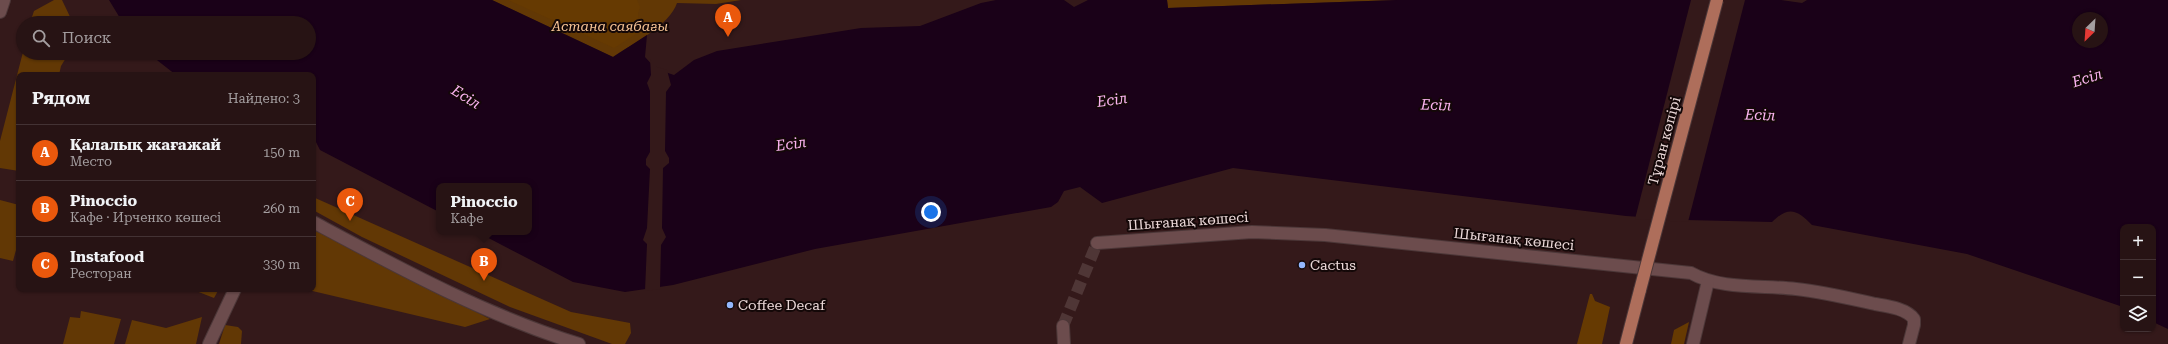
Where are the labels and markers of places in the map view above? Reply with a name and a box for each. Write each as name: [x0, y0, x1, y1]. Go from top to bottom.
pin: A: [715, 4, 741, 37]
pin: C: [337, 188, 363, 221]
pin: B: [471, 248, 497, 281]
place label: Cactus: [1310, 257, 1356, 273]
marker: Cactus: [1297, 260, 1307, 270]
place label: Coffee Decaf: [738, 297, 826, 313]
marker: Coffee Decaf: [725, 300, 735, 310]

